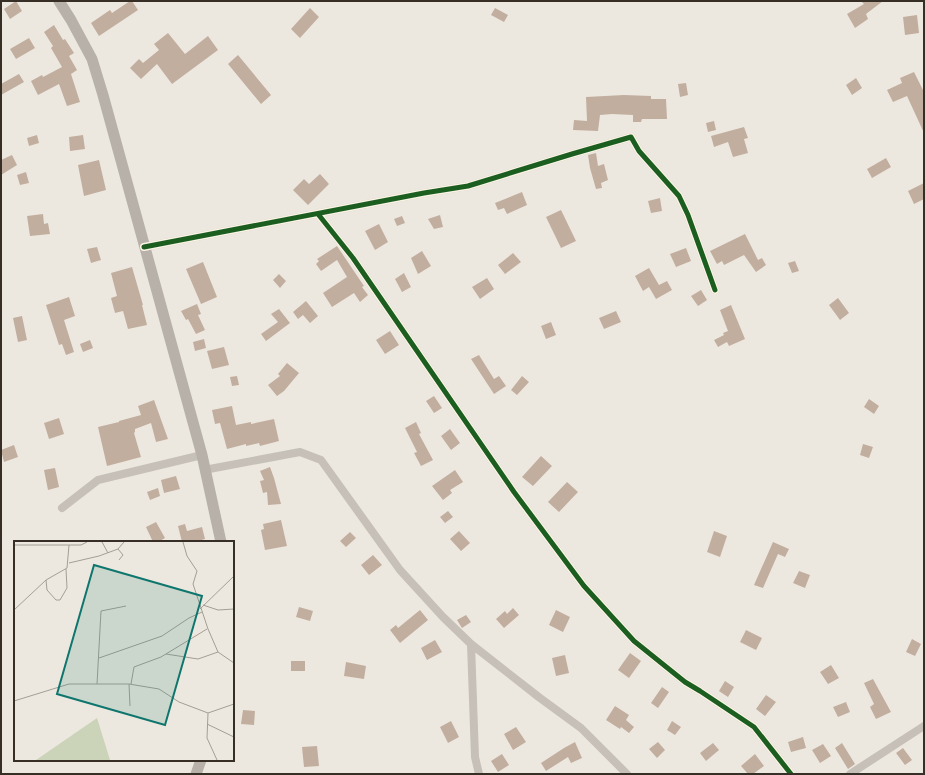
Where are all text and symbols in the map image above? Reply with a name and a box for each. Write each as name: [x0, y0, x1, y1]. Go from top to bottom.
inset map: [14, 541, 234, 761]

